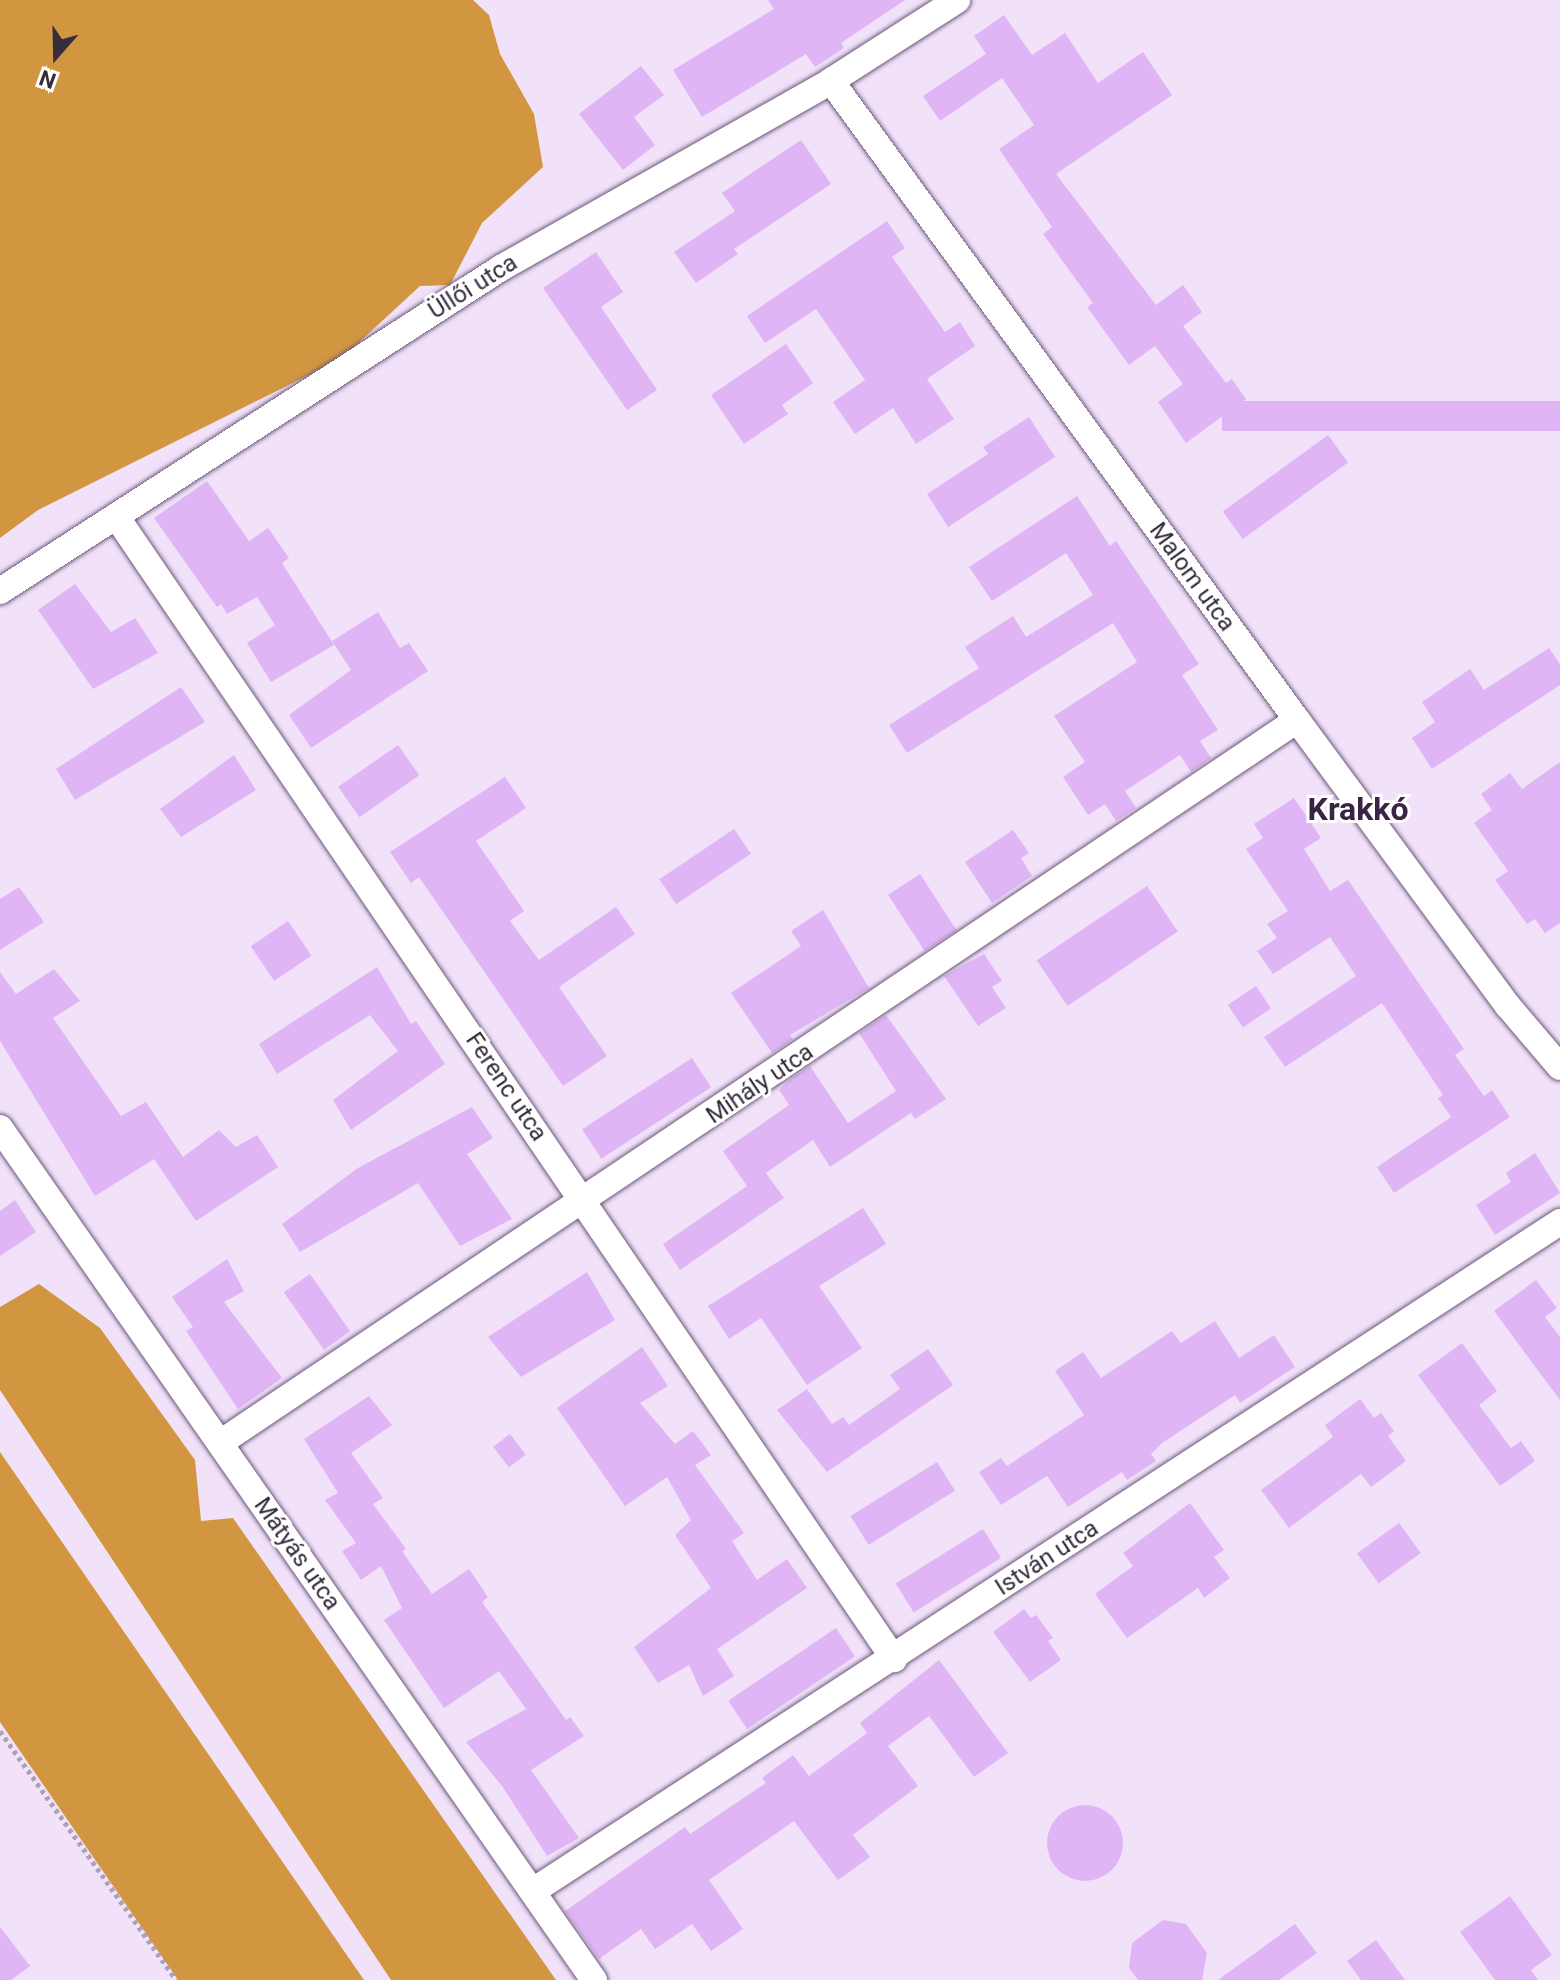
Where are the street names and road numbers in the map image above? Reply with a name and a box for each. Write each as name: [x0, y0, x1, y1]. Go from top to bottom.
street label: Üllői utca: [423, 248, 523, 326]
street label: Malom utca: [1143, 517, 1241, 637]
street label: Ferenc utca: [459, 1027, 553, 1147]
street label: Mihály utca: [701, 1038, 819, 1130]
street label: Mátyás utca: [248, 1492, 346, 1616]
street label: István utca: [990, 1514, 1104, 1602]

